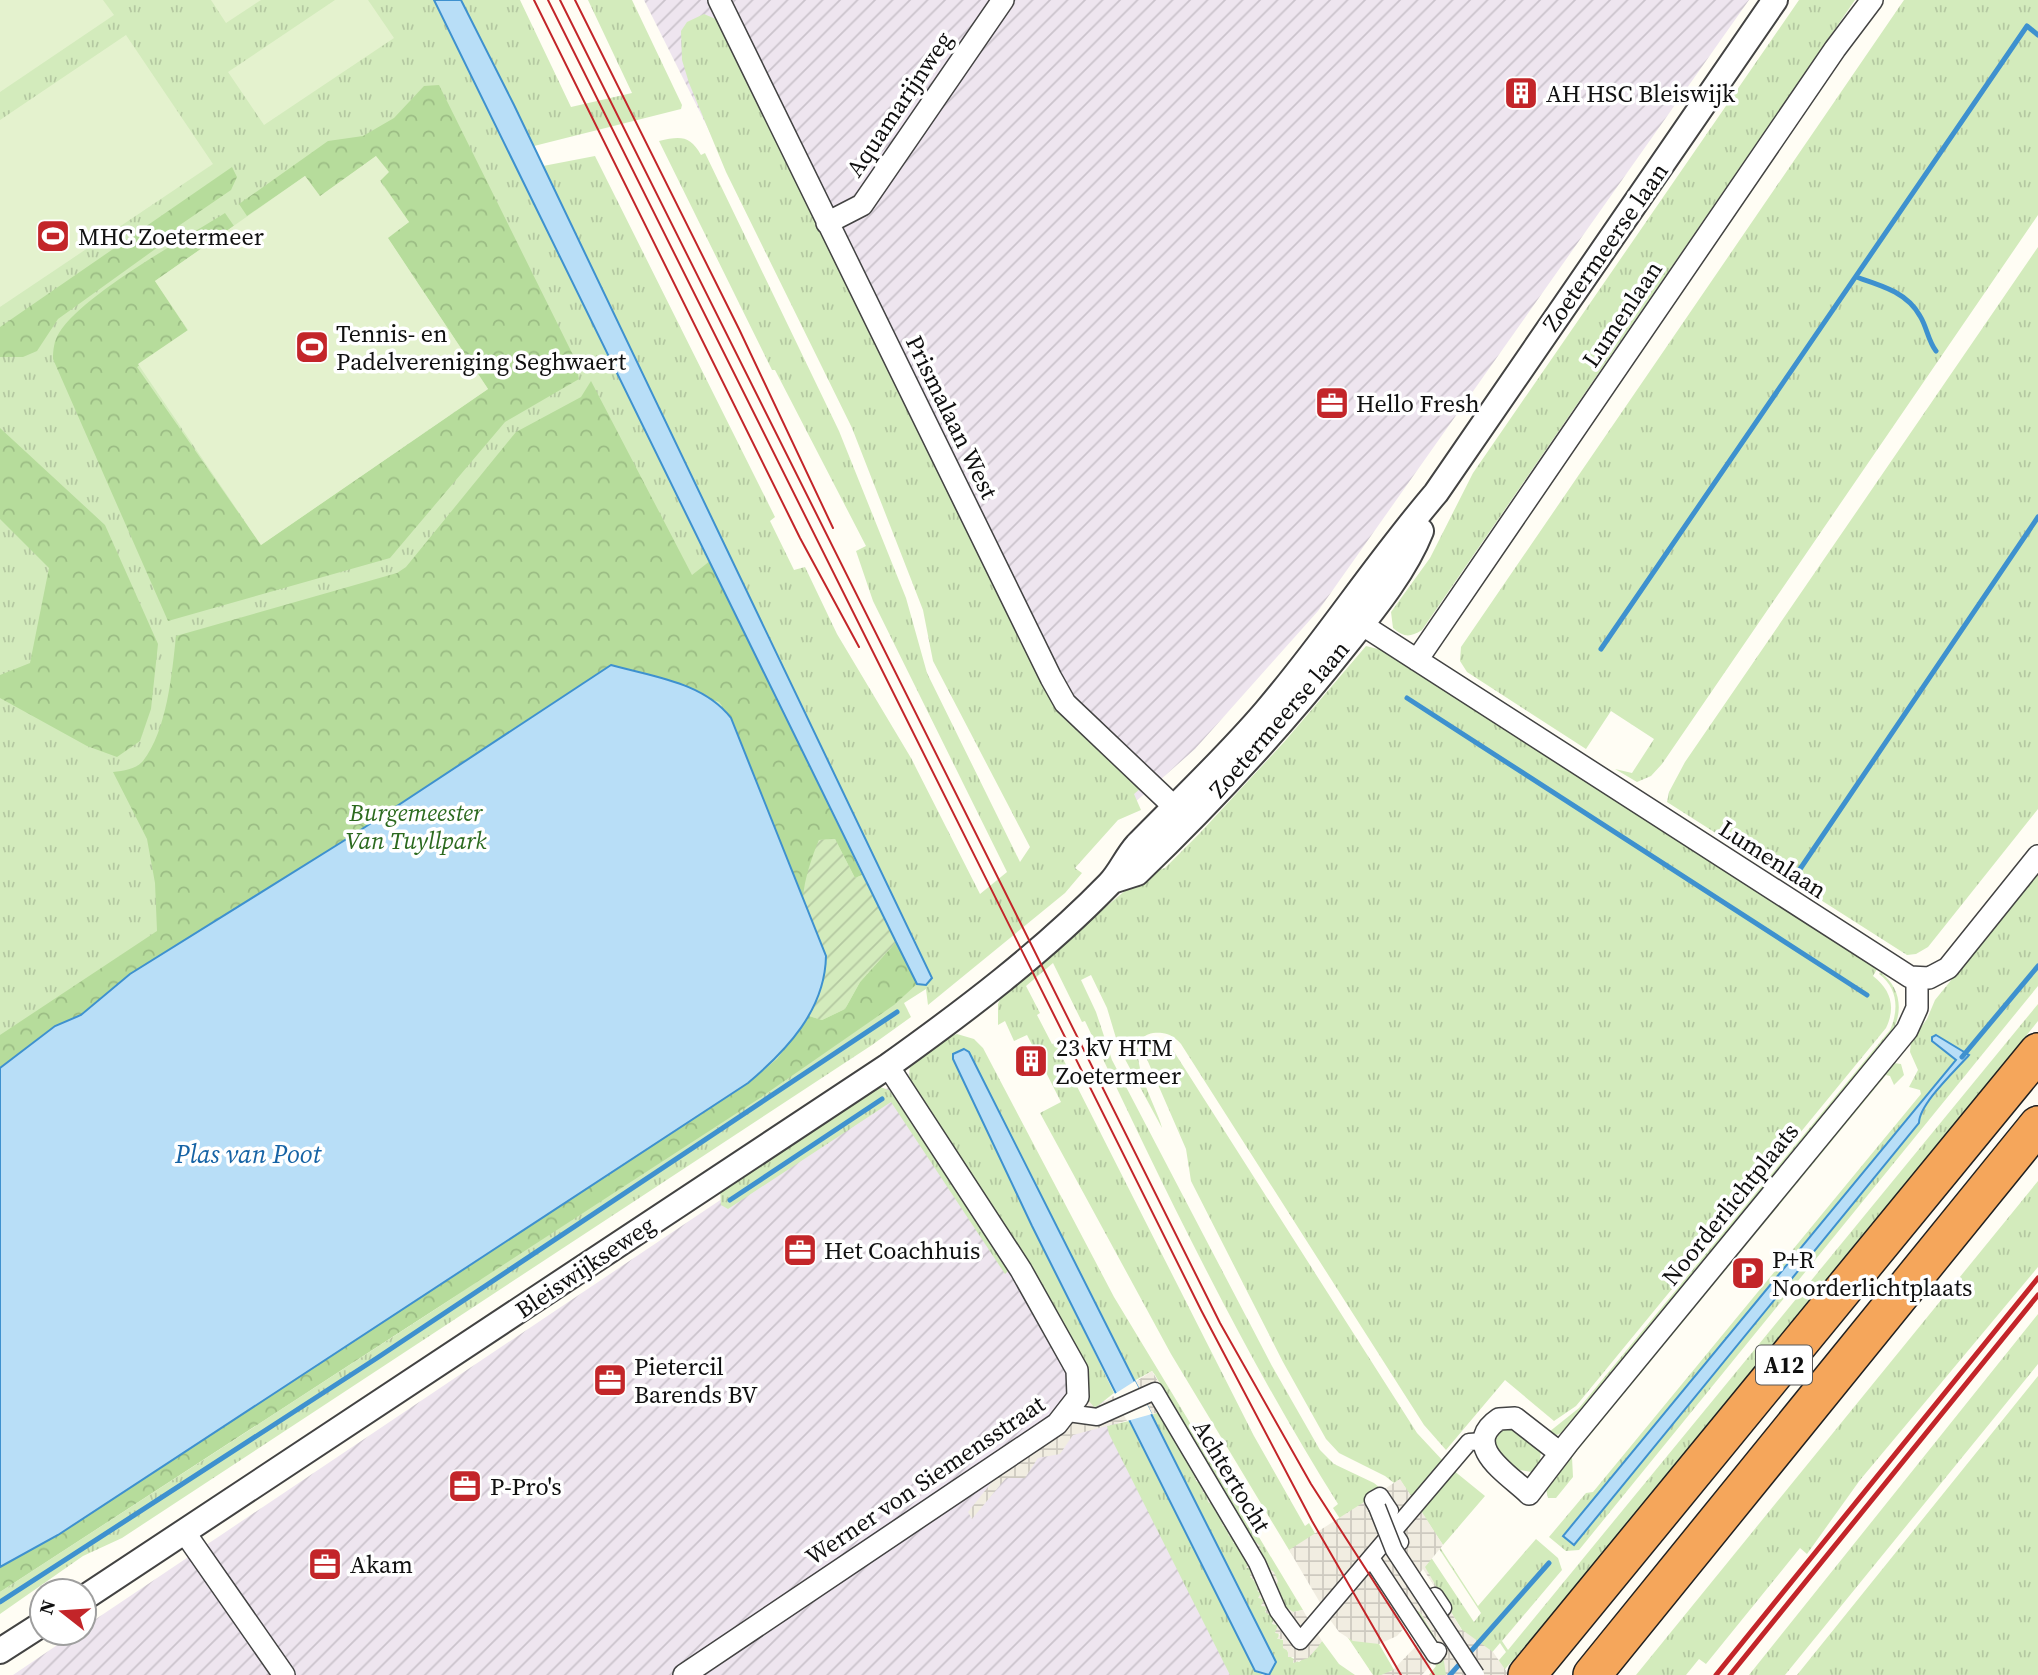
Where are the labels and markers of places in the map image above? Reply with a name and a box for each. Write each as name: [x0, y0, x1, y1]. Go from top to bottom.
building icon: AH HSC Bleiswijk: [1502, 74, 1540, 112]
place label: AH HSC Bleiswijk: [1546, 77, 1736, 110]
sports icon: MHC Zoetermeer: [34, 217, 72, 255]
place label: MHC Zoetermeer: [78, 220, 264, 253]
place label: Tennis- en Padelvereniging Seghwaert: [336, 317, 626, 378]
sports icon: Tennis- en Padelvereniging Seghwaert: [293, 328, 331, 366]
office icon: Hello Fresh: [1313, 384, 1351, 422]
place label: Hello Fresh: [1356, 387, 1480, 420]
place label: 23 kV HTM Zoetermeer: [1056, 1031, 1181, 1092]
building icon: 23 kV HTM Zoetermeer: [1012, 1042, 1050, 1080]
office icon: Het Coachhuis: [781, 1231, 819, 1269]
place label: Het Coachhuis: [824, 1234, 980, 1267]
place label: P+R Noorderlichtplaats: [1772, 1243, 1973, 1304]
parking icon: P+R Noorderlichtplaats: [1729, 1254, 1767, 1292]
place label: Pietercil Barends BV: [634, 1350, 758, 1411]
office icon: Pietercil Barends BV: [591, 1361, 629, 1399]
office icon: P-Pro's: [446, 1467, 484, 1505]
place label: P-Pro's: [490, 1470, 562, 1503]
office icon: Akam: [306, 1545, 344, 1583]
place label: Akam: [350, 1548, 413, 1581]

